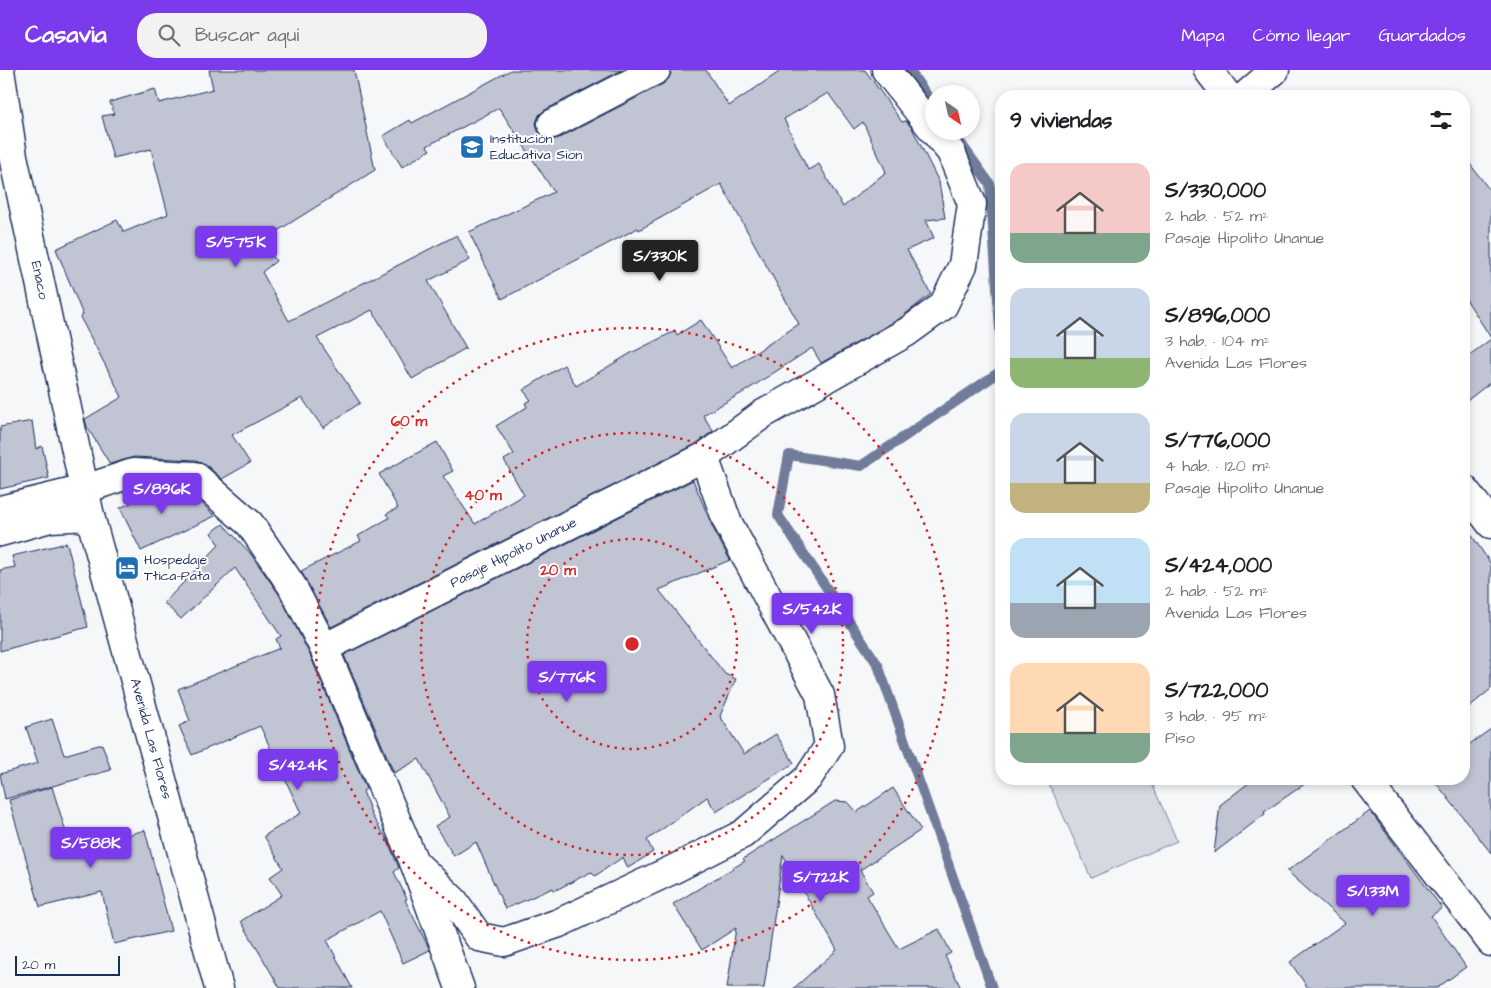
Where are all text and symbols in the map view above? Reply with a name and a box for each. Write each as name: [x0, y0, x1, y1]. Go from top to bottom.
search box: [137, 13, 487, 58]
text: Casavia: [25, 18, 107, 52]
icon: search: [155, 21, 183, 49]
text: Buscar aquí: [195, 22, 299, 49]
text: Mapa: [1181, 23, 1225, 48]
text: Cómo llegar: [1253, 23, 1351, 48]
text: Guardados: [1379, 23, 1466, 48]
north arrow: [925, 85, 980, 140]
map controls: [925, 85, 980, 140]
text: 9 viviendas: [1010, 106, 1112, 135]
icon: filters: [1427, 106, 1455, 134]
place label: Institución Educativa Sion: [490, 129, 582, 165]
school or university icon: Institución Educativa Sion: [459, 134, 485, 160]
text: S/330,000: [1165, 176, 1266, 205]
icon: home: [1050, 183, 1110, 243]
text: 2 hab. · 52 m²: [1165, 205, 1268, 227]
pin: S/575K: [195, 226, 277, 268]
text: Pasaje Hipolito Unanue: [1165, 227, 1324, 249]
text: S/575K: [206, 231, 266, 253]
pin: S/330K: [619, 240, 701, 282]
text: S/330K: [633, 245, 687, 267]
street label: Enaco: [26, 259, 53, 302]
text: S/896,000: [1165, 301, 1270, 330]
icon: home: [1050, 308, 1110, 368]
text: 3 hab. · 104 m²: [1165, 330, 1270, 352]
text: Avenida Las Flores: [1165, 352, 1307, 374]
text: 60 m: [391, 411, 428, 432]
text: S/776,000: [1165, 426, 1271, 455]
icon: home: [1050, 433, 1110, 493]
text: 4 hab. · 120 m²: [1165, 455, 1271, 477]
pin: S/896K: [121, 472, 203, 515]
text: Pasaje Hipolito Unanue: [1165, 477, 1324, 499]
text: S/896K: [134, 478, 190, 500]
text: 40 m: [464, 485, 502, 506]
street label: Pasaje Hipolito Unanue: [447, 512, 581, 593]
place label: Hospedaje Ttica-Pata: [144, 550, 210, 586]
text: S/424,000: [1165, 551, 1272, 580]
hotel icon: Hospedaje Ttica-Pata: [114, 555, 140, 581]
icon: home: [1050, 558, 1110, 618]
text: 20 m: [539, 560, 576, 581]
text: 2 hab. · 52 m²: [1165, 580, 1268, 602]
pin: S/542K: [771, 592, 853, 635]
text: S/542K: [783, 598, 841, 620]
text: Avenida Las Flores: [1165, 602, 1307, 624]
centre of rings: [623, 635, 641, 653]
pin: S/776K: [526, 660, 608, 703]
text: S/776K: [539, 666, 595, 688]
street label: Avenida Las Flores: [125, 676, 177, 801]
text: S/722,000: [1165, 676, 1268, 705]
icon: home: [1050, 683, 1110, 743]
text: 3 hab. · 95 m²: [1165, 705, 1267, 727]
text: Piso: [1165, 727, 1195, 749]
pin: S/424K: [257, 748, 339, 791]
text: S/424K: [269, 754, 327, 776]
pin: S/588K: [50, 826, 132, 869]
text: S/588K: [61, 832, 121, 854]
pin: S/722K: [780, 860, 862, 903]
text: S/722K: [793, 866, 849, 888]
pin: S/1.33M: [1327, 874, 1419, 917]
text: S/1.33M: [1347, 880, 1399, 902]
scale bar: [15, 953, 120, 976]
text: 20 m: [22, 955, 55, 975]

